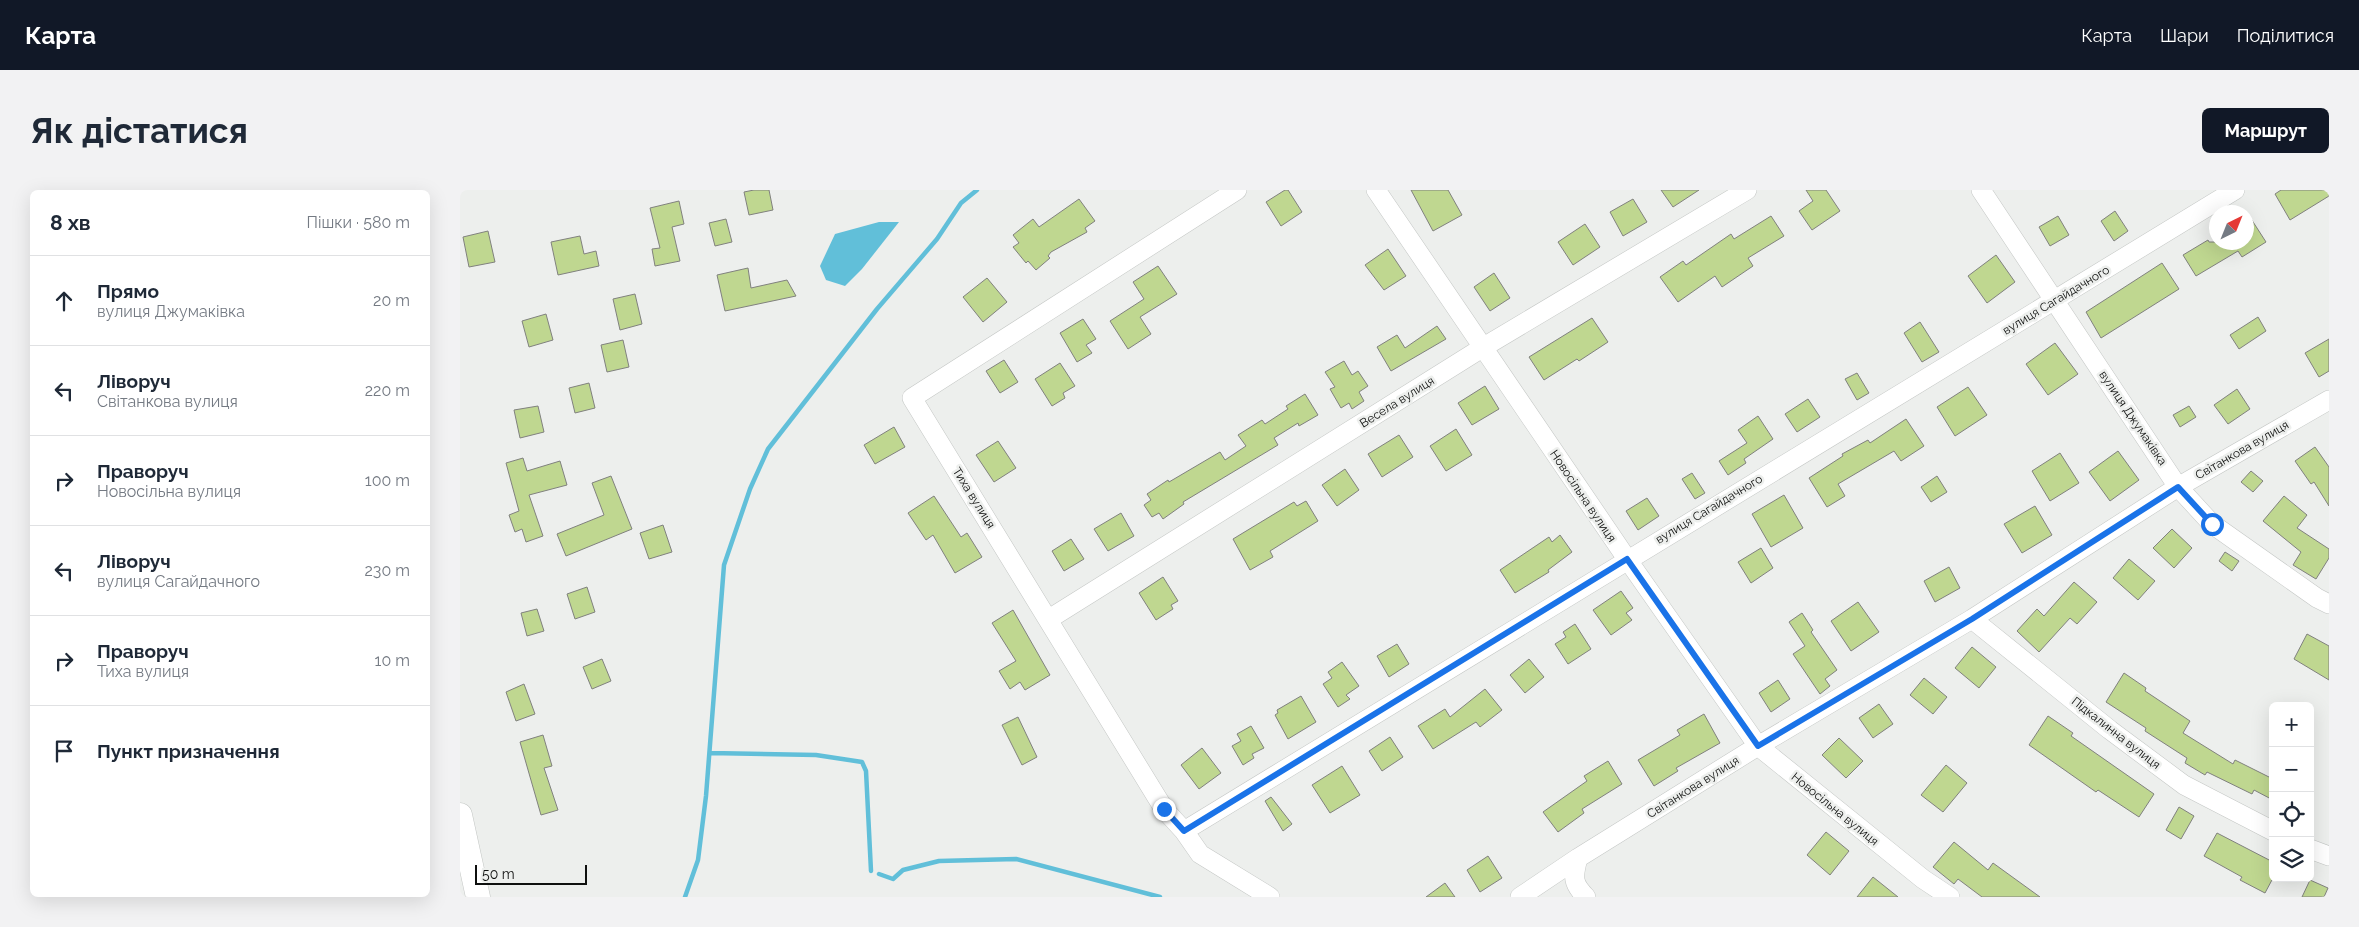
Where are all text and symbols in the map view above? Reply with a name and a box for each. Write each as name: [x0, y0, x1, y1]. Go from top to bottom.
text: Карта: [25, 21, 96, 50]
text: Карта: [2081, 25, 2132, 46]
text: Шари: [2160, 25, 2209, 46]
text: Поділитися: [2237, 25, 2334, 46]
button: Маршрут: [2202, 108, 2329, 153]
text: Як дістатися: [30, 110, 248, 151]
north arrow: [2209, 205, 2254, 250]
text: 8 хв: [50, 210, 91, 235]
text: Пішки · 580 m: [307, 213, 410, 232]
street label: вулиця Сагайдачного: [2000, 263, 2112, 337]
text: Прямо: [97, 280, 159, 302]
icon: ahead: [50, 287, 78, 315]
text: 20 m: [373, 291, 410, 310]
text: вулиця Джумаківка: [97, 302, 245, 321]
street label: вулиця Джумаківка: [2096, 368, 2170, 468]
text: Ліворуч: [97, 370, 171, 392]
street label: Весела вулиця: [1357, 374, 1437, 430]
icon: left: [50, 377, 78, 405]
text: 220 m: [365, 381, 410, 400]
text: Світанкова вулиця: [97, 392, 238, 411]
street label: Світанкова вулиця: [2193, 418, 2291, 482]
street label: Новосільна вулиця: [1547, 447, 1619, 545]
text: Праворуч: [97, 460, 189, 482]
street label: Тиха вулиця: [950, 465, 998, 531]
icon: right: [50, 467, 78, 495]
text: 100 m: [365, 471, 410, 490]
street label: вулиця Сагайдачного: [1653, 472, 1765, 546]
text: Новосільна вулиця: [97, 482, 241, 501]
route start: [2201, 513, 2224, 536]
text: Ліворуч: [97, 550, 171, 572]
icon: left: [50, 557, 78, 585]
text: 230 m: [365, 561, 410, 580]
text: вулиця Сагайдачного: [97, 572, 260, 591]
text: Праворуч: [97, 640, 189, 662]
icon: right: [50, 647, 78, 675]
text: 10 m: [375, 651, 410, 670]
text: Тиха вулиця: [97, 662, 189, 681]
street label: Підкалинна вулиця: [2069, 694, 2163, 772]
map controls: [2269, 702, 2314, 882]
button: +: [2269, 702, 2314, 747]
icon: arrive: [50, 737, 78, 765]
text: Пункт призначення: [97, 740, 280, 762]
button: −: [2269, 747, 2314, 792]
street label: Світанкова вулиця: [1645, 753, 1741, 821]
street label: Новосільна вулиця: [1789, 770, 1881, 848]
button: locate: [2269, 792, 2314, 837]
route end: [1153, 798, 1176, 821]
button: layers: [2269, 837, 2314, 882]
scale bar: [475, 862, 588, 885]
text: 50 m: [482, 866, 515, 882]

